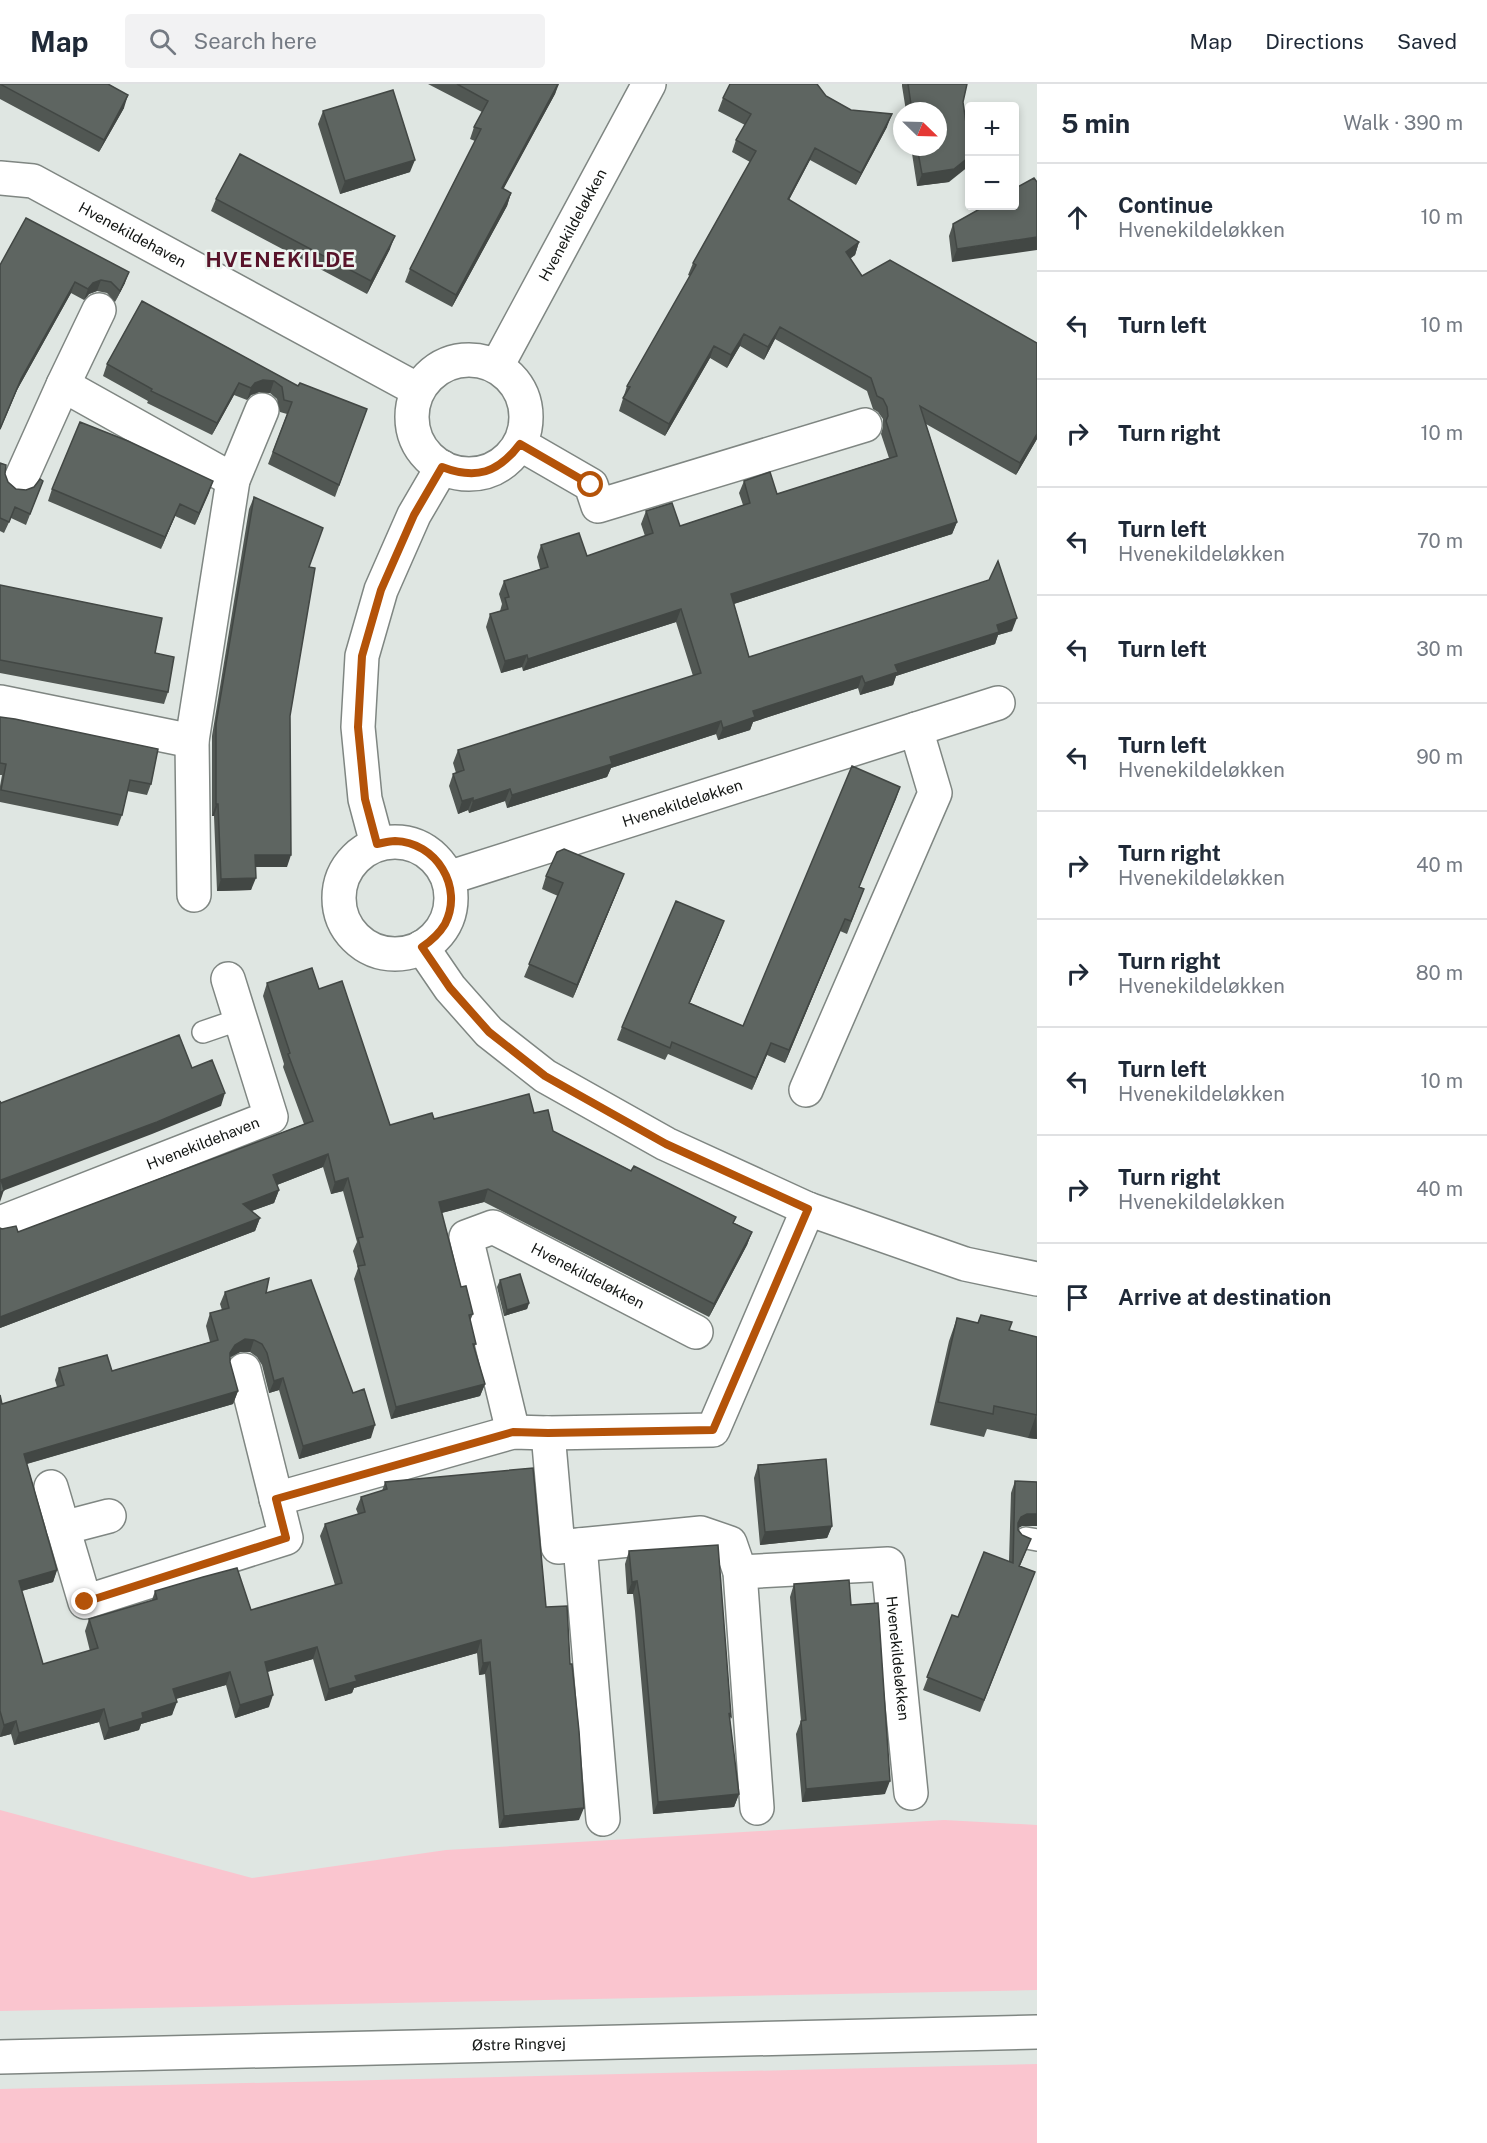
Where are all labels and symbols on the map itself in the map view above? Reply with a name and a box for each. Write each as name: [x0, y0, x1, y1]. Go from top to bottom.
north arrow: [893, 102, 947, 156]
street label: Hvenekildeløkken: [535, 166, 610, 284]
street label: Hvenekildehaven: [76, 198, 189, 270]
district label: HVENEKILDE: [205, 247, 357, 272]
route start: [577, 471, 603, 497]
street label: Hvenekildeløkken: [620, 776, 744, 830]
street label: Hvenekildehaven: [144, 1113, 262, 1173]
street label: Hvenekildeløkken: [528, 1239, 647, 1312]
route end: [71, 1588, 97, 1614]
street label: Hvenekildeløkken: [883, 1595, 913, 1721]
street label: Østre Ringvej: [472, 2034, 566, 2054]

